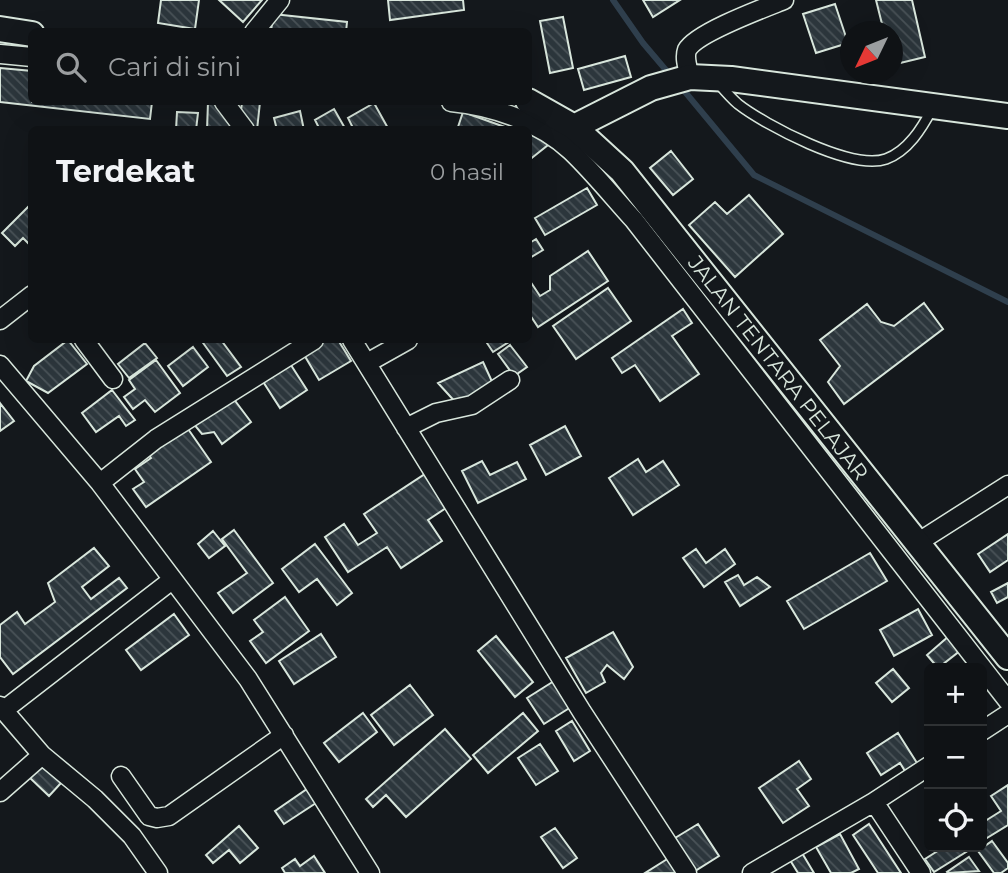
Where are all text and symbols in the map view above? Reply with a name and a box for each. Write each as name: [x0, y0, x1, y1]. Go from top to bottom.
north arrow: [840, 21, 903, 84]
search box: [28, 28, 532, 105]
icon: search: [52, 48, 90, 86]
text: Cari di sini: [108, 51, 241, 83]
text: Terdekat: [56, 153, 195, 190]
text: 0 hasil: [430, 158, 504, 186]
street label: JALAN TENTARA PELAJAR: [682, 250, 874, 485]
map controls: [924, 663, 987, 852]
button: +: [924, 663, 987, 726]
button: −: [924, 726, 987, 789]
button: locate: [924, 789, 987, 852]

